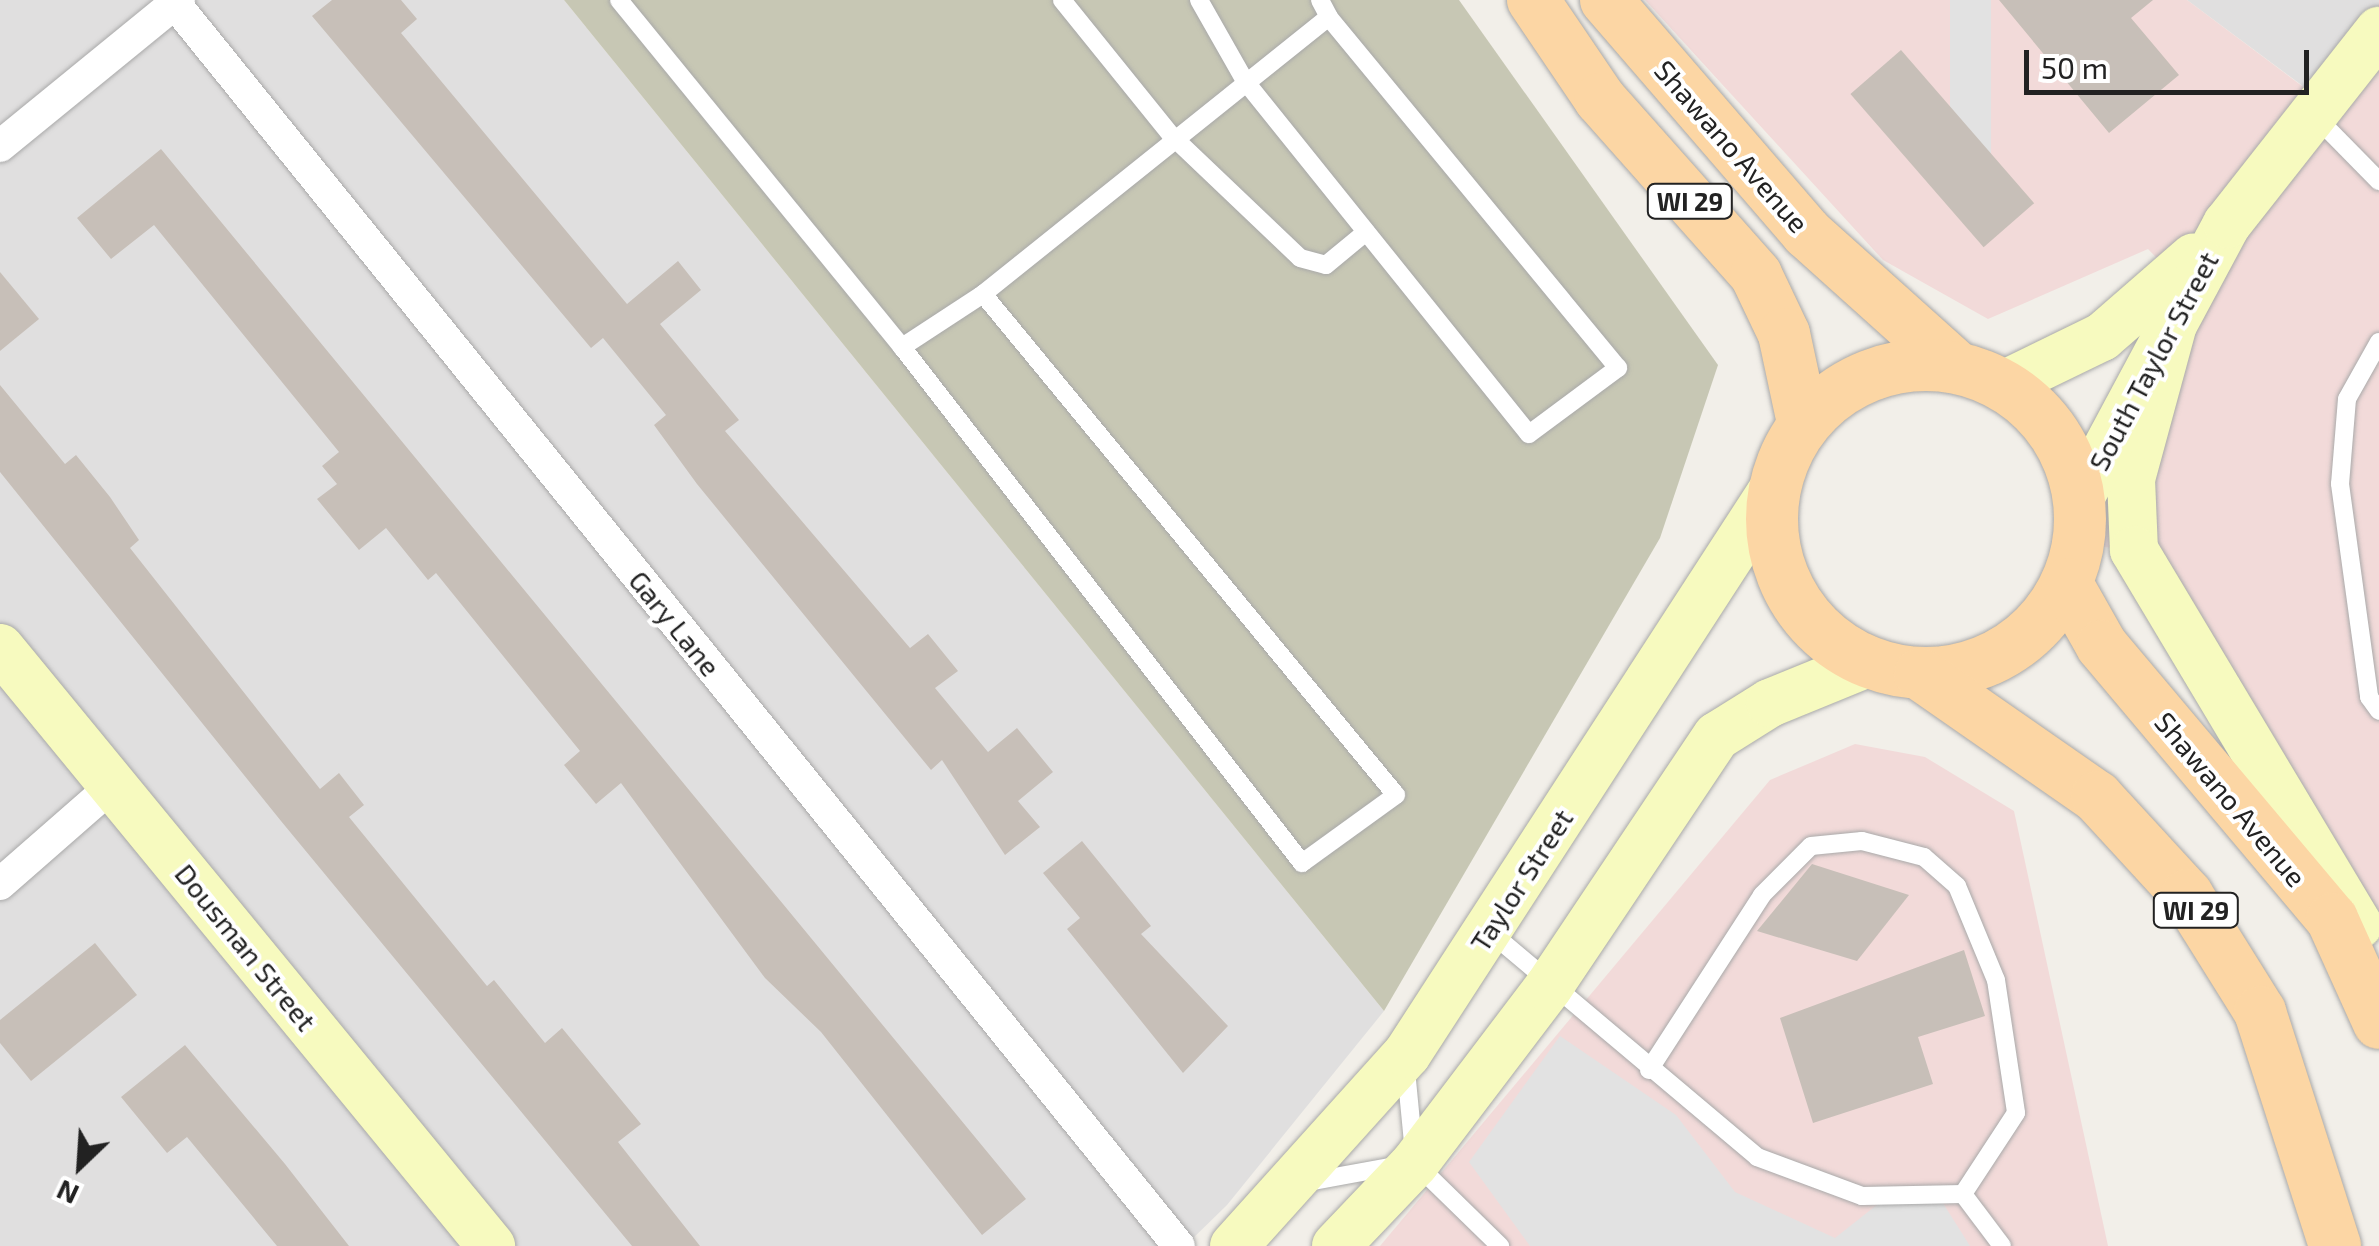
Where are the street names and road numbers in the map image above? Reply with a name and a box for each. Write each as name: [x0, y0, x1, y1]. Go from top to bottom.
street label: Shawano Avenue: [1648, 53, 1816, 239]
road number: WI 29: [1645, 181, 1735, 221]
street label: South Taylor Street: [2081, 245, 2225, 477]
street label: Gary Lane: [622, 563, 728, 683]
street label: Shawano Avenue: [2148, 705, 2314, 893]
street label: Taylor Street: [1462, 802, 1580, 958]
street label: Dousman Street: [168, 857, 324, 1037]
road number: WI 29: [2151, 890, 2241, 930]

